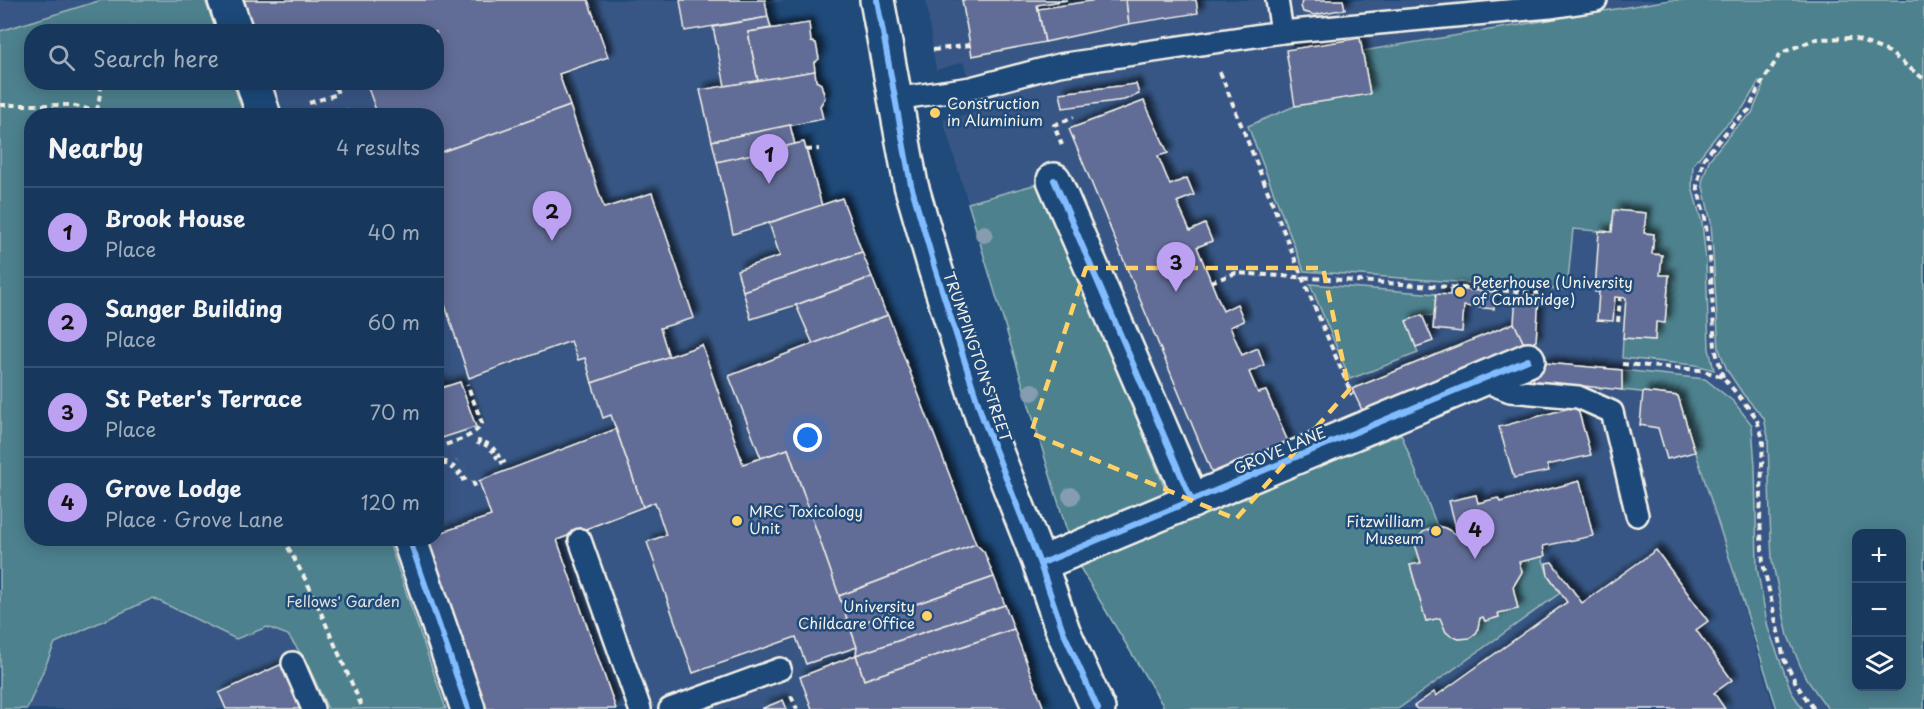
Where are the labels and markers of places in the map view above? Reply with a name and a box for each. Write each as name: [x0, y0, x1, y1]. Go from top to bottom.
place label: Construction in Aluminium: [947, 91, 1043, 131]
marker: Construction in Aluminium: [928, 106, 942, 120]
pin: 1: [750, 134, 788, 184]
pin: 2: [532, 192, 572, 241]
pin: 3: [1156, 242, 1196, 292]
place label: Peterhouse (University of Cambridge): [1472, 270, 1633, 310]
marker: Peterhouse (University of Cambridge): [1453, 285, 1467, 299]
place label: MRC Toxicology Unit: [749, 499, 863, 539]
place label: Fitzwilliam Museum: [1346, 509, 1424, 549]
pin: 4: [1456, 510, 1494, 559]
marker: MRC Toxicology Unit: [730, 514, 744, 528]
marker: Fitzwilliam Museum: [1429, 524, 1443, 538]
place label: University Childcare Office: [798, 594, 915, 634]
marker: University Childcare Office: [920, 609, 934, 623]

